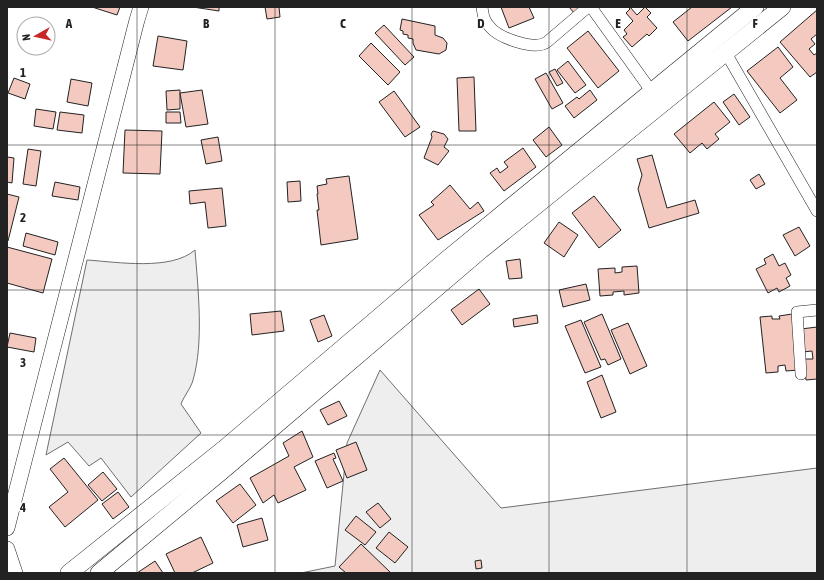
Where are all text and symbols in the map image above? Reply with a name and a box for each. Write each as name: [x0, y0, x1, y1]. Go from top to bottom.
north arrow: [16, 16, 56, 56]
text: A: [65, 16, 73, 31]
text: B: [203, 16, 210, 31]
text: C: [340, 16, 346, 31]
text: D: [477, 16, 485, 31]
text: E: [615, 16, 621, 31]
text: F: [752, 16, 758, 31]
text: N: [20, 33, 32, 41]
text: 1: [20, 65, 26, 80]
text: 2: [20, 210, 26, 225]
text: 3: [20, 355, 26, 370]
text: 4: [19, 500, 26, 515]

